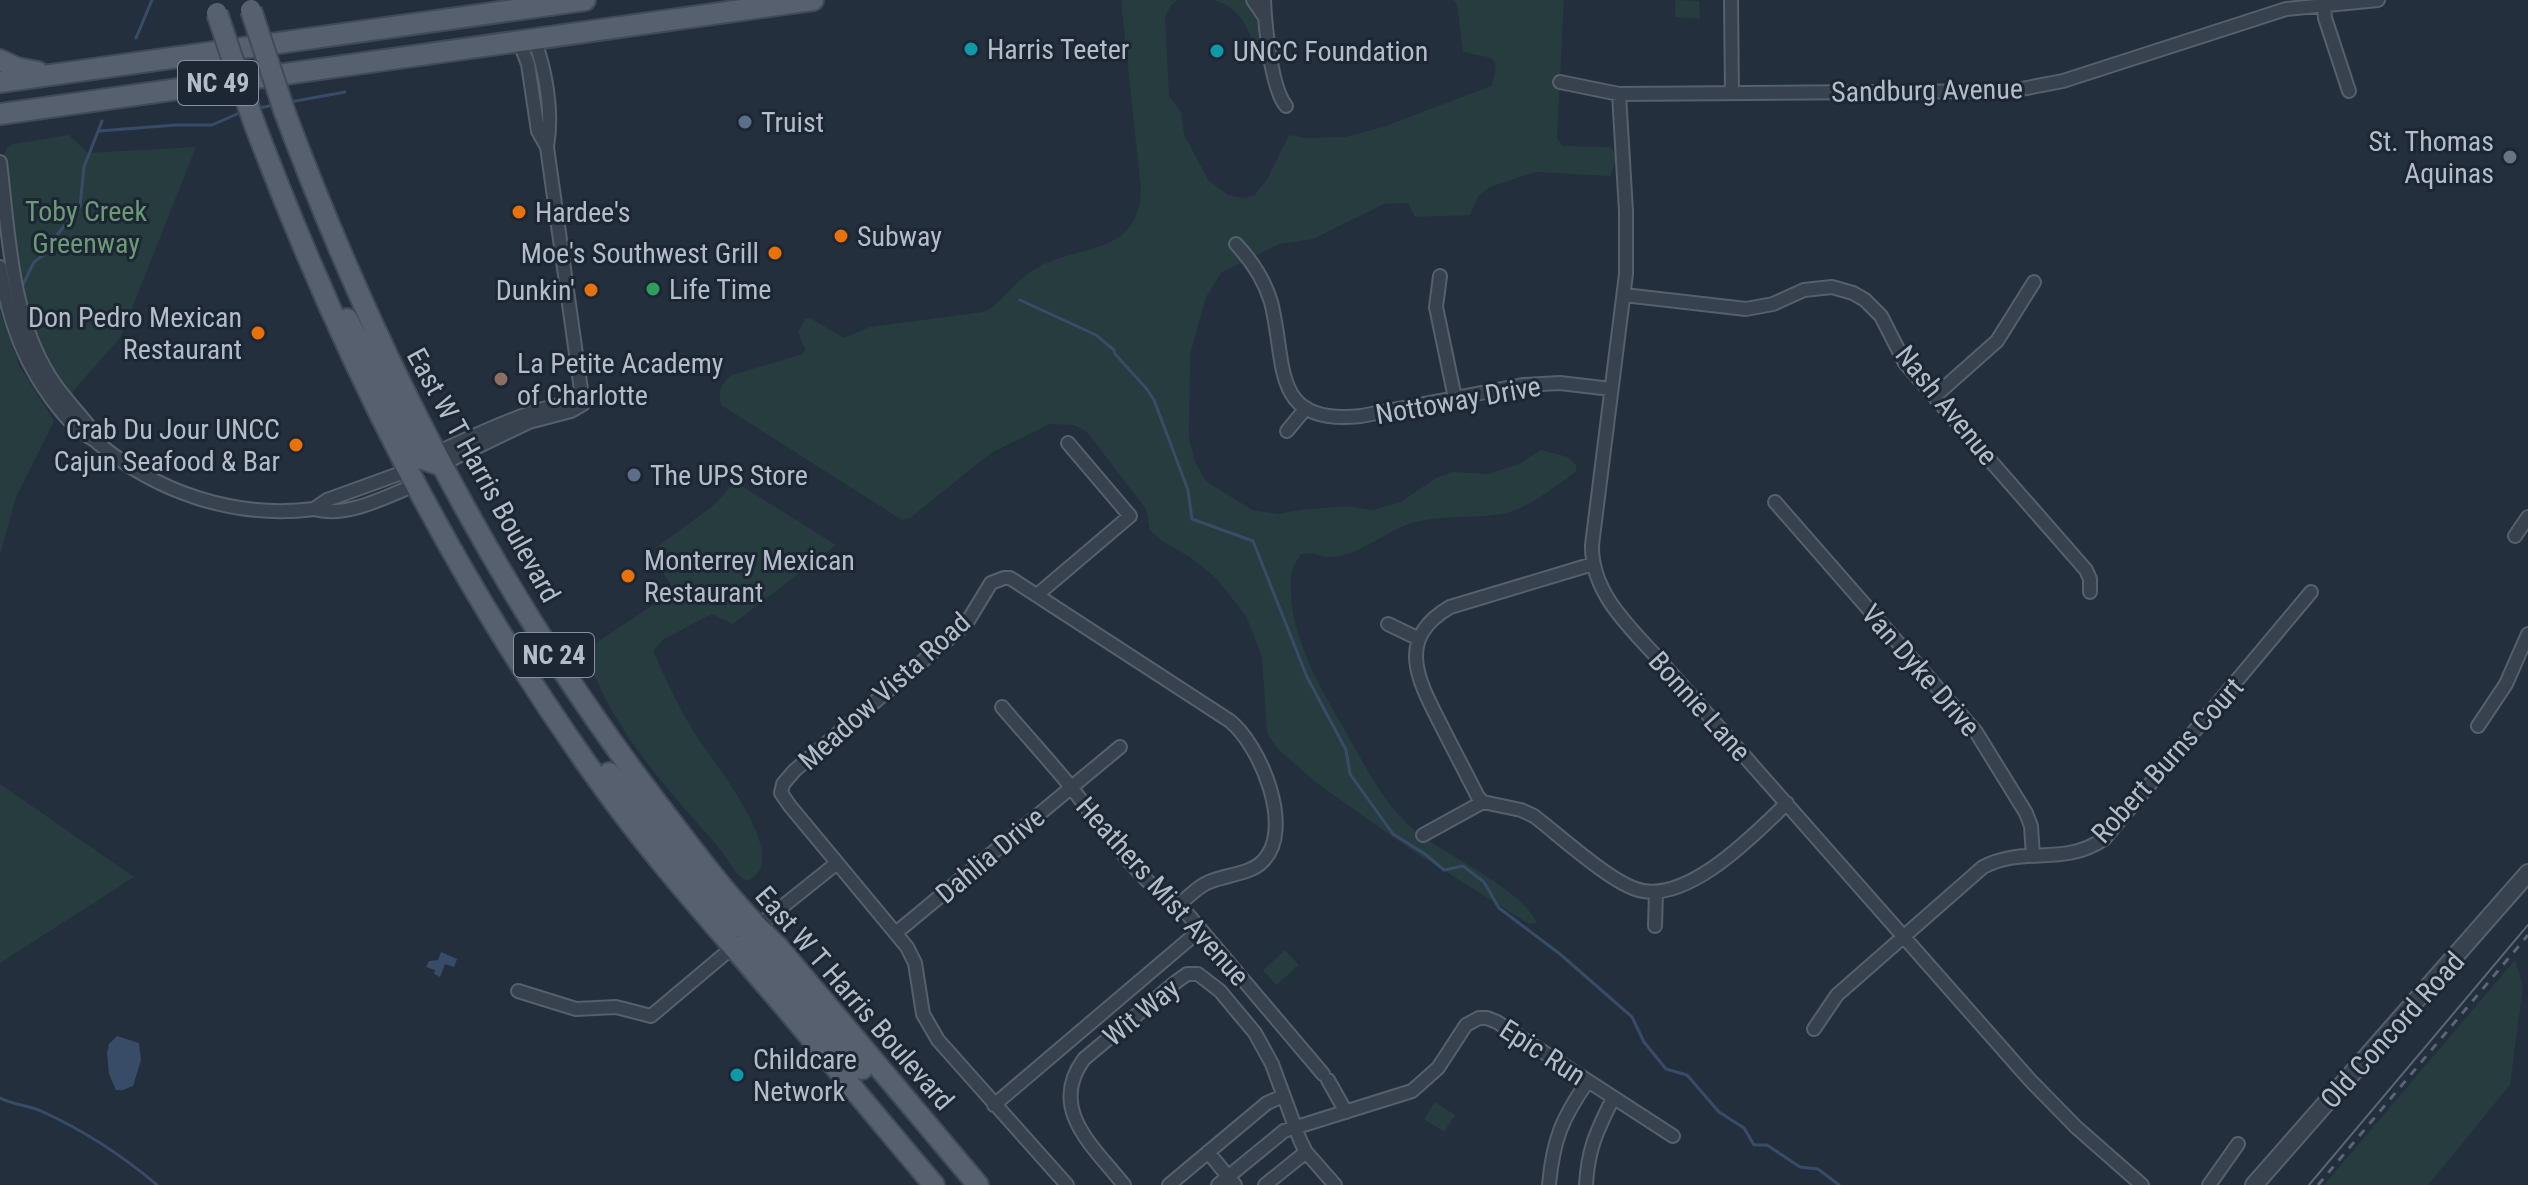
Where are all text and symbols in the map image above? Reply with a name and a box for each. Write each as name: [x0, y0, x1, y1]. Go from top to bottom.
place label: Harris Teeter: [987, 33, 1129, 66]
place label: UNCC Foundation: [1233, 35, 1428, 68]
marker: Harris Teeter: [962, 40, 980, 58]
marker: UNCC Foundation: [1208, 42, 1226, 60]
road number: NC 49: [178, 61, 258, 105]
street label: Sandburg Avenue: [1831, 72, 2023, 109]
place label: Truist: [761, 106, 824, 139]
marker: Truist: [736, 113, 754, 131]
place label: St. Thomas Aquinas: [2369, 125, 2494, 190]
marker: St. Thomas Aquinas: [2501, 148, 2519, 166]
park label: Toby Creek Greenway: [25, 195, 147, 260]
place label: Hardee's: [535, 196, 631, 229]
marker: Hardee's: [510, 203, 528, 221]
place label: Subway: [857, 220, 942, 253]
marker: Subway: [832, 227, 850, 245]
place label: Moe's Southwest Grill: [521, 237, 759, 270]
marker: Moe's Southwest Grill: [766, 244, 784, 262]
place label: Life Time: [669, 273, 771, 306]
place label: Dunkin': [496, 274, 575, 307]
marker: Life Time: [644, 280, 662, 298]
marker: Dunkin': [582, 281, 600, 299]
place label: Don Pedro Mexican Restaurant: [28, 301, 242, 366]
marker: Don Pedro Mexican Restaurant: [249, 324, 267, 342]
street label: Nash Avenue: [1888, 339, 2005, 472]
street label: East W T Harris Boulevard: [400, 342, 567, 608]
place label: La Petite Academy of Charlotte: [517, 347, 724, 412]
marker: La Petite Academy of Charlotte: [492, 370, 510, 388]
street label: Nottoway Drive: [1373, 370, 1543, 431]
place label: Crab Du Jour UNCC Cajun Seafood & Bar: [54, 413, 280, 478]
marker: Crab Du Jour UNCC Cajun Seafood & Bar: [287, 436, 305, 454]
place label: The UPS Store: [650, 459, 808, 492]
marker: The UPS Store: [625, 466, 643, 484]
place label: Monterrey Mexican Restaurant: [644, 544, 855, 609]
marker: Monterrey Mexican Restaurant: [619, 567, 637, 585]
street label: Van Dyke Drive: [1854, 598, 1987, 743]
street label: Meadow Vista Road: [792, 606, 977, 777]
road number: NC 24: [514, 633, 594, 677]
street label: Bonnie Lane: [1642, 645, 1757, 768]
street label: Robert Burns Court: [2085, 671, 2250, 850]
street label: Heathers Mist Avenue: [1069, 790, 1256, 992]
street label: Dahlia Drive: [929, 800, 1051, 910]
street label: East W T Harris Boulevard: [749, 880, 961, 1117]
street label: Old Concord Road: [2314, 945, 2471, 1115]
street label: Wit Way: [1097, 972, 1186, 1053]
street label: Epic Run: [1494, 1013, 1592, 1092]
place label: Childcare Network: [753, 1043, 857, 1108]
marker: Childcare Network: [728, 1066, 746, 1084]

